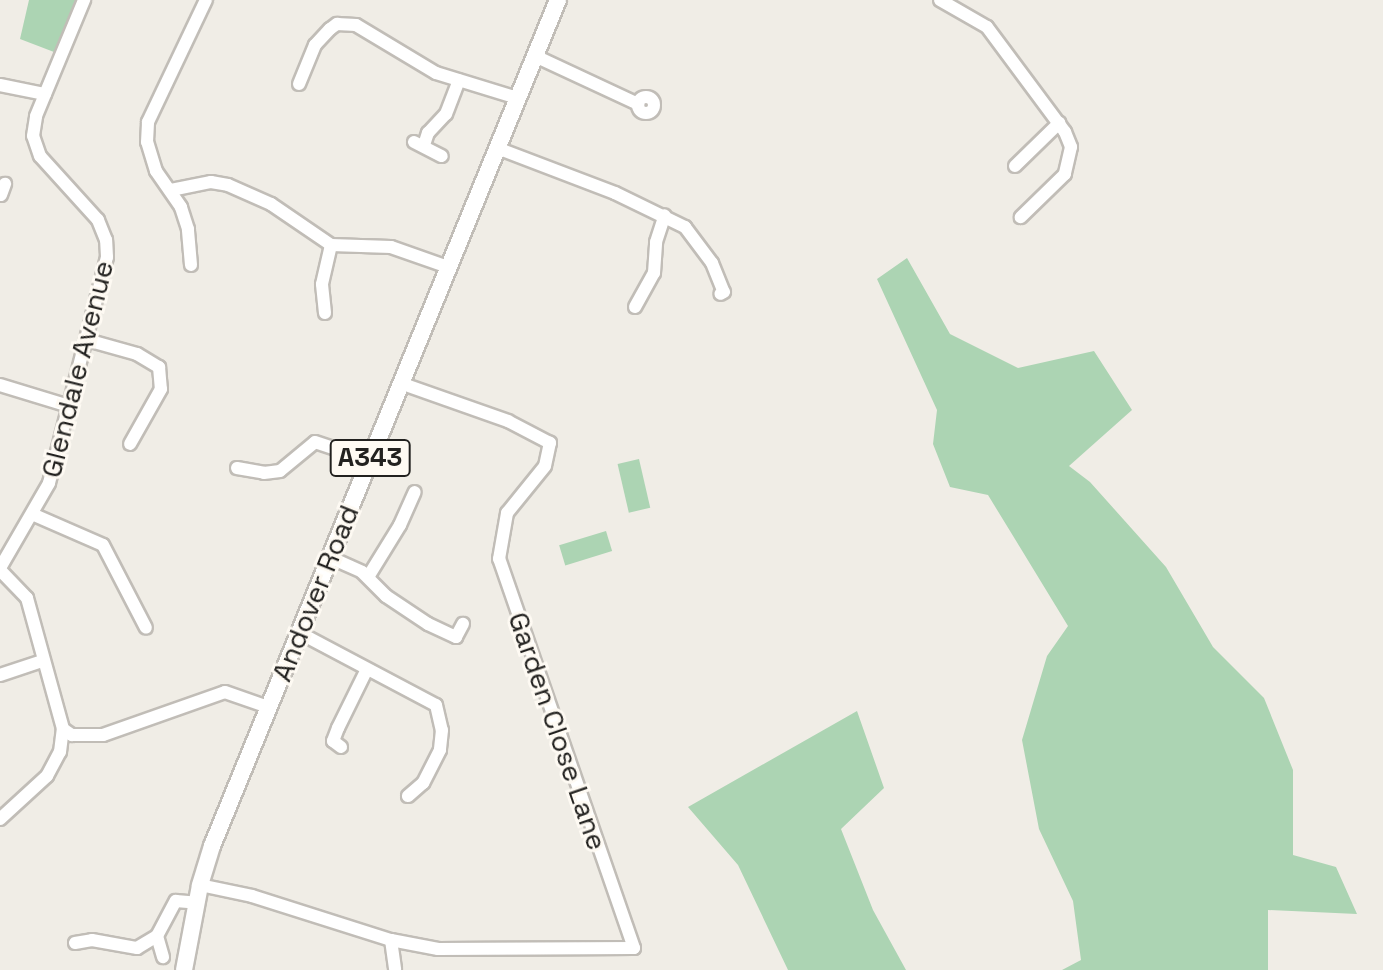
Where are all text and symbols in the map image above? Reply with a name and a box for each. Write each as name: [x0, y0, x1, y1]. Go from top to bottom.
street label: Glendale Avenue: [34, 257, 120, 481]
road number: A343: [328, 436, 412, 480]
street label: Andover Road: [264, 500, 366, 686]
street label: Garden Close Lane: [502, 608, 614, 854]

